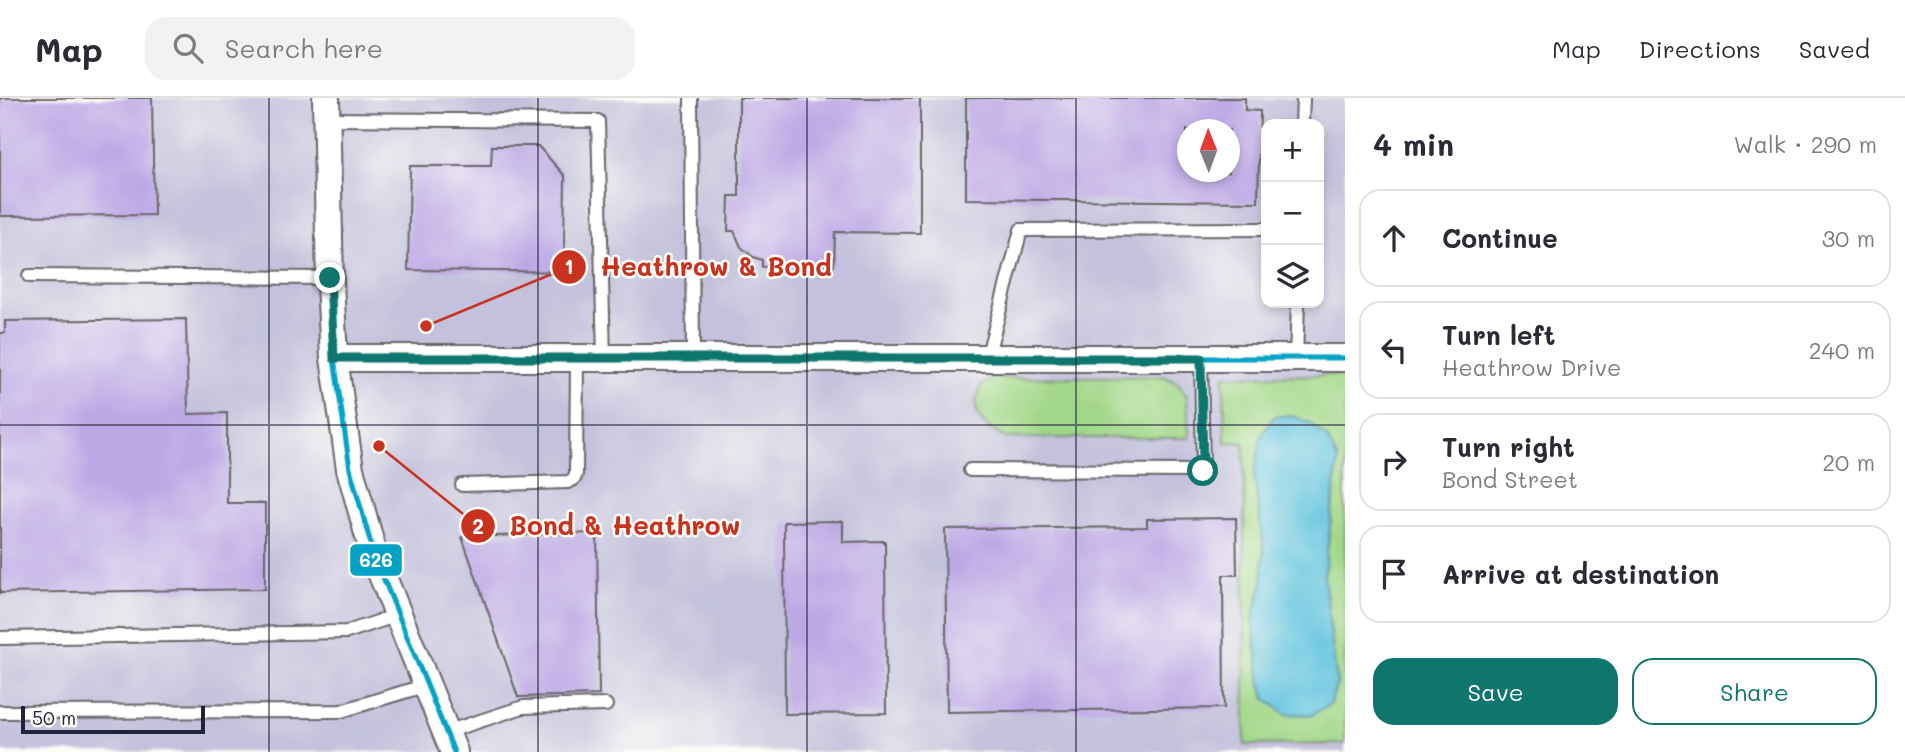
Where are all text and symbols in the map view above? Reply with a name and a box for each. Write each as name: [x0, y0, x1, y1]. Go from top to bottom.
search box: [145, 17, 635, 80]
text: Map: [35, 27, 103, 70]
icon: search: [169, 29, 207, 67]
text: Search here: [225, 31, 383, 65]
text: Map: [1552, 33, 1601, 64]
text: Directions: [1639, 33, 1761, 64]
text: Saved: [1799, 33, 1870, 64]
north arrow: [1177, 119, 1240, 182]
map controls: [1261, 119, 1324, 308]
button: +: [1261, 119, 1324, 182]
text: 4 min: [1373, 124, 1454, 164]
text: Walk · 290 m: [1733, 129, 1877, 159]
button: −: [1261, 182, 1324, 245]
icon: ahead: [1375, 219, 1413, 257]
text: Continue: [1442, 221, 1558, 255]
text: 30 m: [1822, 223, 1875, 253]
callout: Heathrow & Bond: [552, 244, 846, 291]
button: layers: [1261, 245, 1324, 308]
text: Heathrow & Bond: [600, 249, 832, 283]
text: 1: [564, 252, 574, 279]
route end: [314, 262, 345, 293]
text: Turn left: [1442, 318, 1555, 352]
icon: left: [1375, 331, 1413, 369]
text: 240 m: [1809, 335, 1875, 365]
text: Heathrow Drive: [1442, 352, 1621, 382]
text: Turn right: [1442, 430, 1575, 464]
icon: right: [1375, 443, 1413, 481]
text: 20 m: [1822, 447, 1875, 477]
route start: [1187, 455, 1218, 486]
text: Bond Street: [1442, 464, 1578, 494]
callout: Bond & Heathrow: [460, 503, 755, 550]
text: Bond & Heathrow: [509, 508, 741, 542]
text: 2: [472, 512, 484, 539]
line badge: 626: [349, 543, 403, 577]
text: 626: [359, 547, 393, 572]
icon: arrive: [1375, 555, 1413, 593]
text: Arrive at destination: [1442, 557, 1719, 591]
button: Save: [1373, 658, 1618, 725]
button: Share: [1632, 658, 1877, 725]
scale bar: [21, 703, 205, 735]
text: 50 m: [32, 705, 76, 730]

